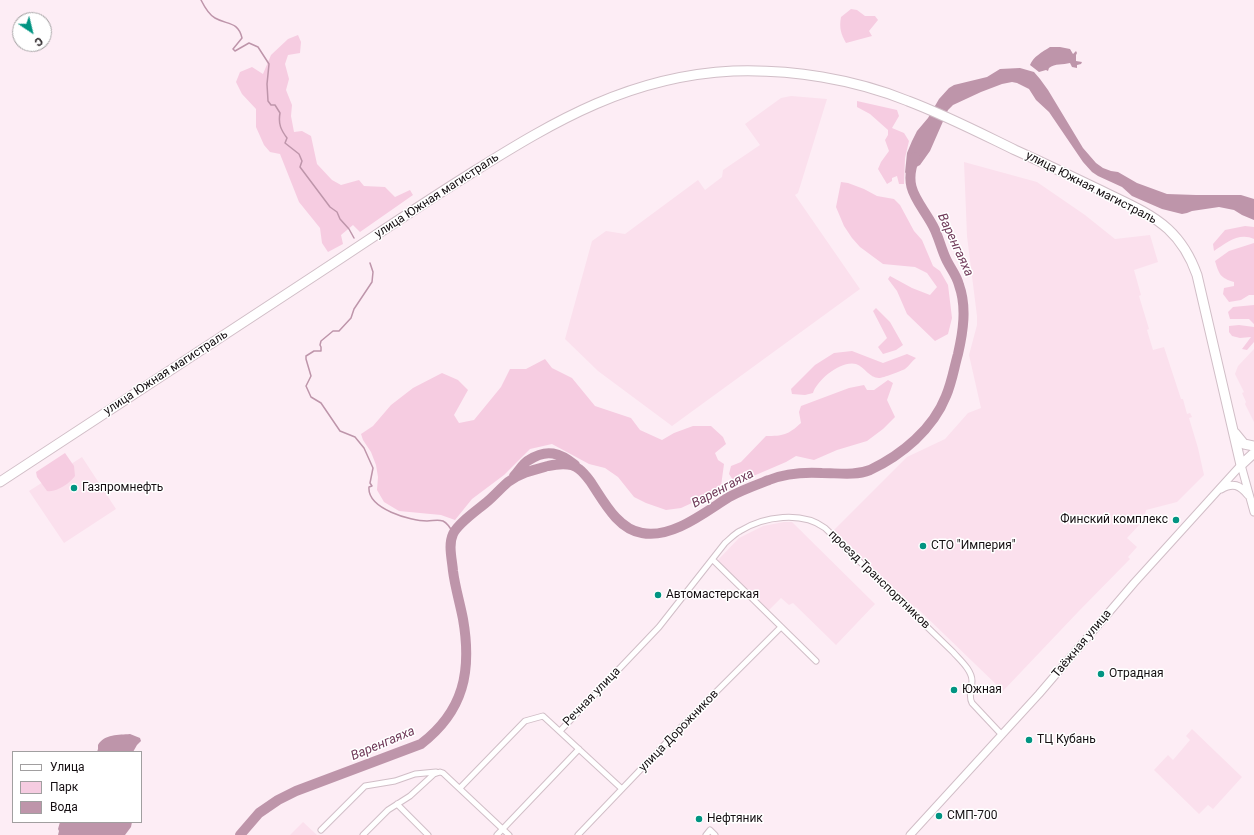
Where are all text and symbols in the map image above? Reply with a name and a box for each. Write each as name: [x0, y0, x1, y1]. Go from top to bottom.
north arrow: [12, 12, 52, 52]
text: С: [32, 34, 45, 49]
street label: улица Южная магистраль: [1023, 149, 1159, 227]
street label: улица Южная магистраль: [372, 150, 502, 242]
water label: Варенгаяха: [934, 211, 976, 279]
street label: улица Южная магистраль: [101, 327, 231, 419]
water label: Варенгаяха: [689, 466, 757, 512]
place label: Газпромнефть: [82, 481, 163, 495]
marker: Газпромнефть: [69, 483, 79, 493]
place label: Финский комплекс: [1060, 513, 1168, 527]
marker: Финский комплекс: [1171, 515, 1181, 525]
street label: проезд Транспортников: [825, 528, 933, 632]
place label: СТО "Империя": [931, 539, 1016, 553]
marker: СТО "Империя": [918, 541, 928, 551]
place label: Автомастерская: [666, 588, 759, 602]
marker: Автомастерская: [653, 590, 663, 600]
street label: Таёжная улица: [1049, 607, 1115, 681]
street label: Речная улица: [560, 665, 624, 729]
place label: Отрадная: [1109, 667, 1164, 681]
marker: Отрадная: [1096, 669, 1106, 679]
place label: Южная: [962, 683, 1002, 697]
marker: Южная: [949, 685, 959, 695]
street label: улица Дорожников: [636, 687, 722, 775]
water label: Варенгаяха: [349, 724, 417, 764]
place label: ТЦ Кубань: [1037, 733, 1096, 747]
marker: ТЦ Кубань: [1024, 735, 1034, 745]
legend: [12, 751, 142, 823]
text: Улица: [50, 760, 85, 774]
text: Парк: [50, 780, 78, 794]
text: Вода: [50, 800, 78, 814]
place label: СМП-700: [947, 809, 997, 823]
marker: СМП-700: [934, 811, 944, 821]
place label: Нефтяник: [707, 812, 763, 826]
marker: Нефтяник: [694, 814, 704, 824]

